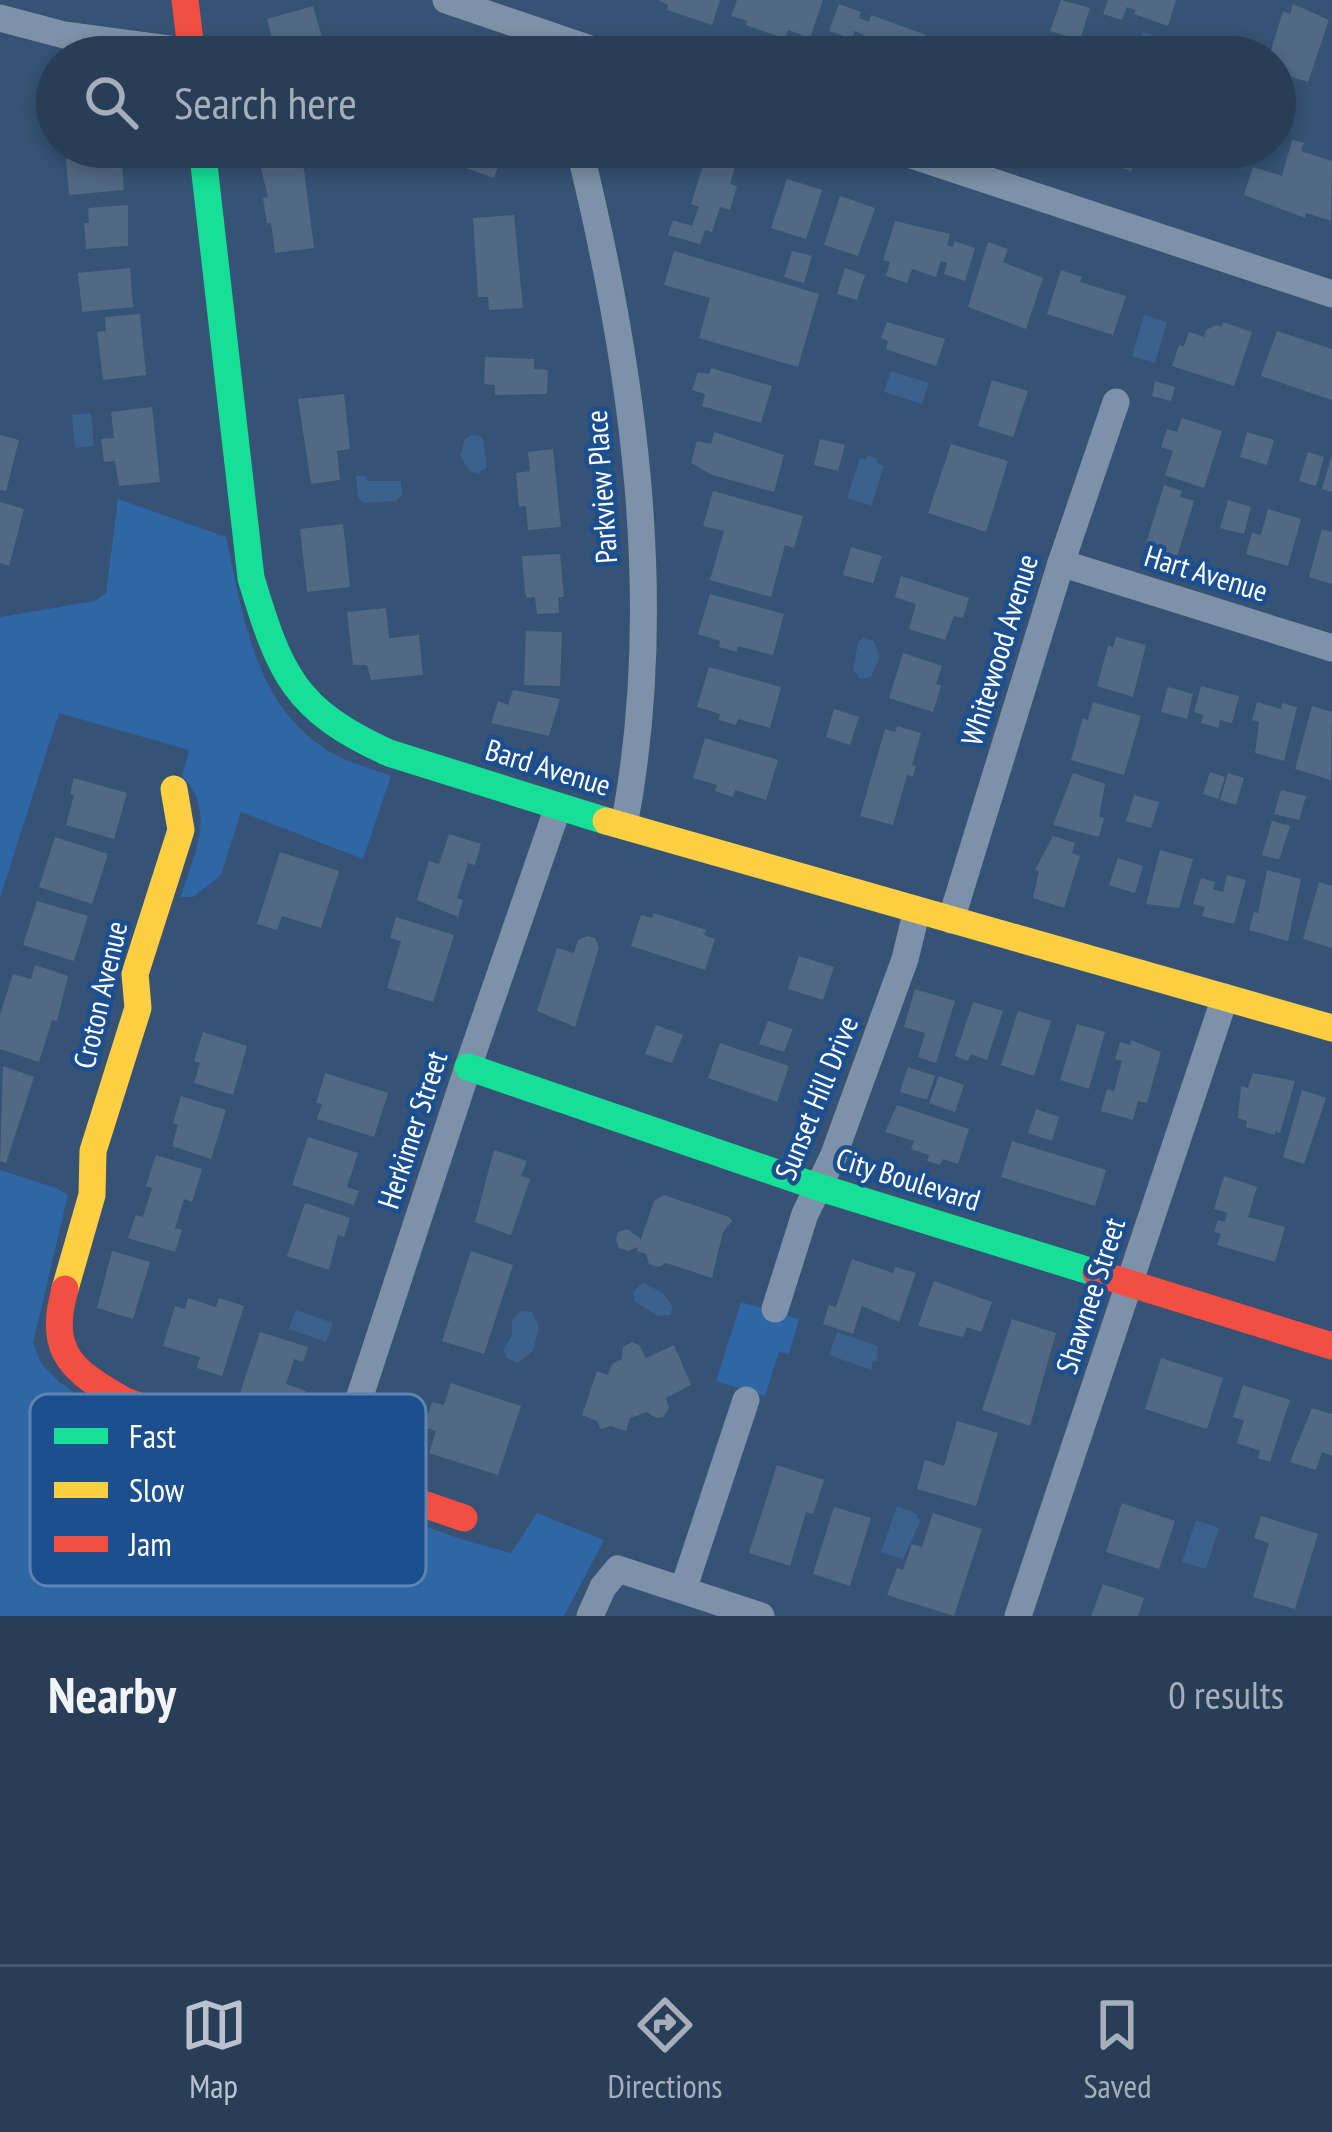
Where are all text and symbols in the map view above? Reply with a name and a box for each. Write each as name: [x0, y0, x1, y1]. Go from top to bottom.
search box: [36, 36, 1296, 168]
icon: search: [78, 69, 144, 135]
text: Search here: [174, 73, 357, 131]
street label: Parkview Place: [576, 409, 625, 565]
street label: Hart Avenue: [1140, 535, 1273, 610]
street label: Whitewood Avenue: [951, 549, 1046, 750]
street label: Bard Avenue: [481, 729, 616, 804]
street label: Croton Avenue: [64, 917, 135, 1072]
street label: Sunset Hill Drive: [765, 1010, 866, 1185]
street label: Herkimer Street: [368, 1045, 456, 1213]
street label: City Boulevard: [832, 1138, 985, 1219]
street label: Shawnee Street: [1046, 1212, 1133, 1379]
legend: [30, 1394, 426, 1586]
text: Fast: [129, 1414, 176, 1457]
text: Slow: [129, 1468, 185, 1511]
text: Jam: [128, 1522, 172, 1565]
text: Nearby: [48, 1661, 176, 1727]
text: 0 results: [1168, 1669, 1284, 1720]
tab: Map: [181, 1992, 247, 2107]
tab: Directions: [608, 1992, 722, 2107]
tab: Saved: [1083, 1992, 1151, 2107]

